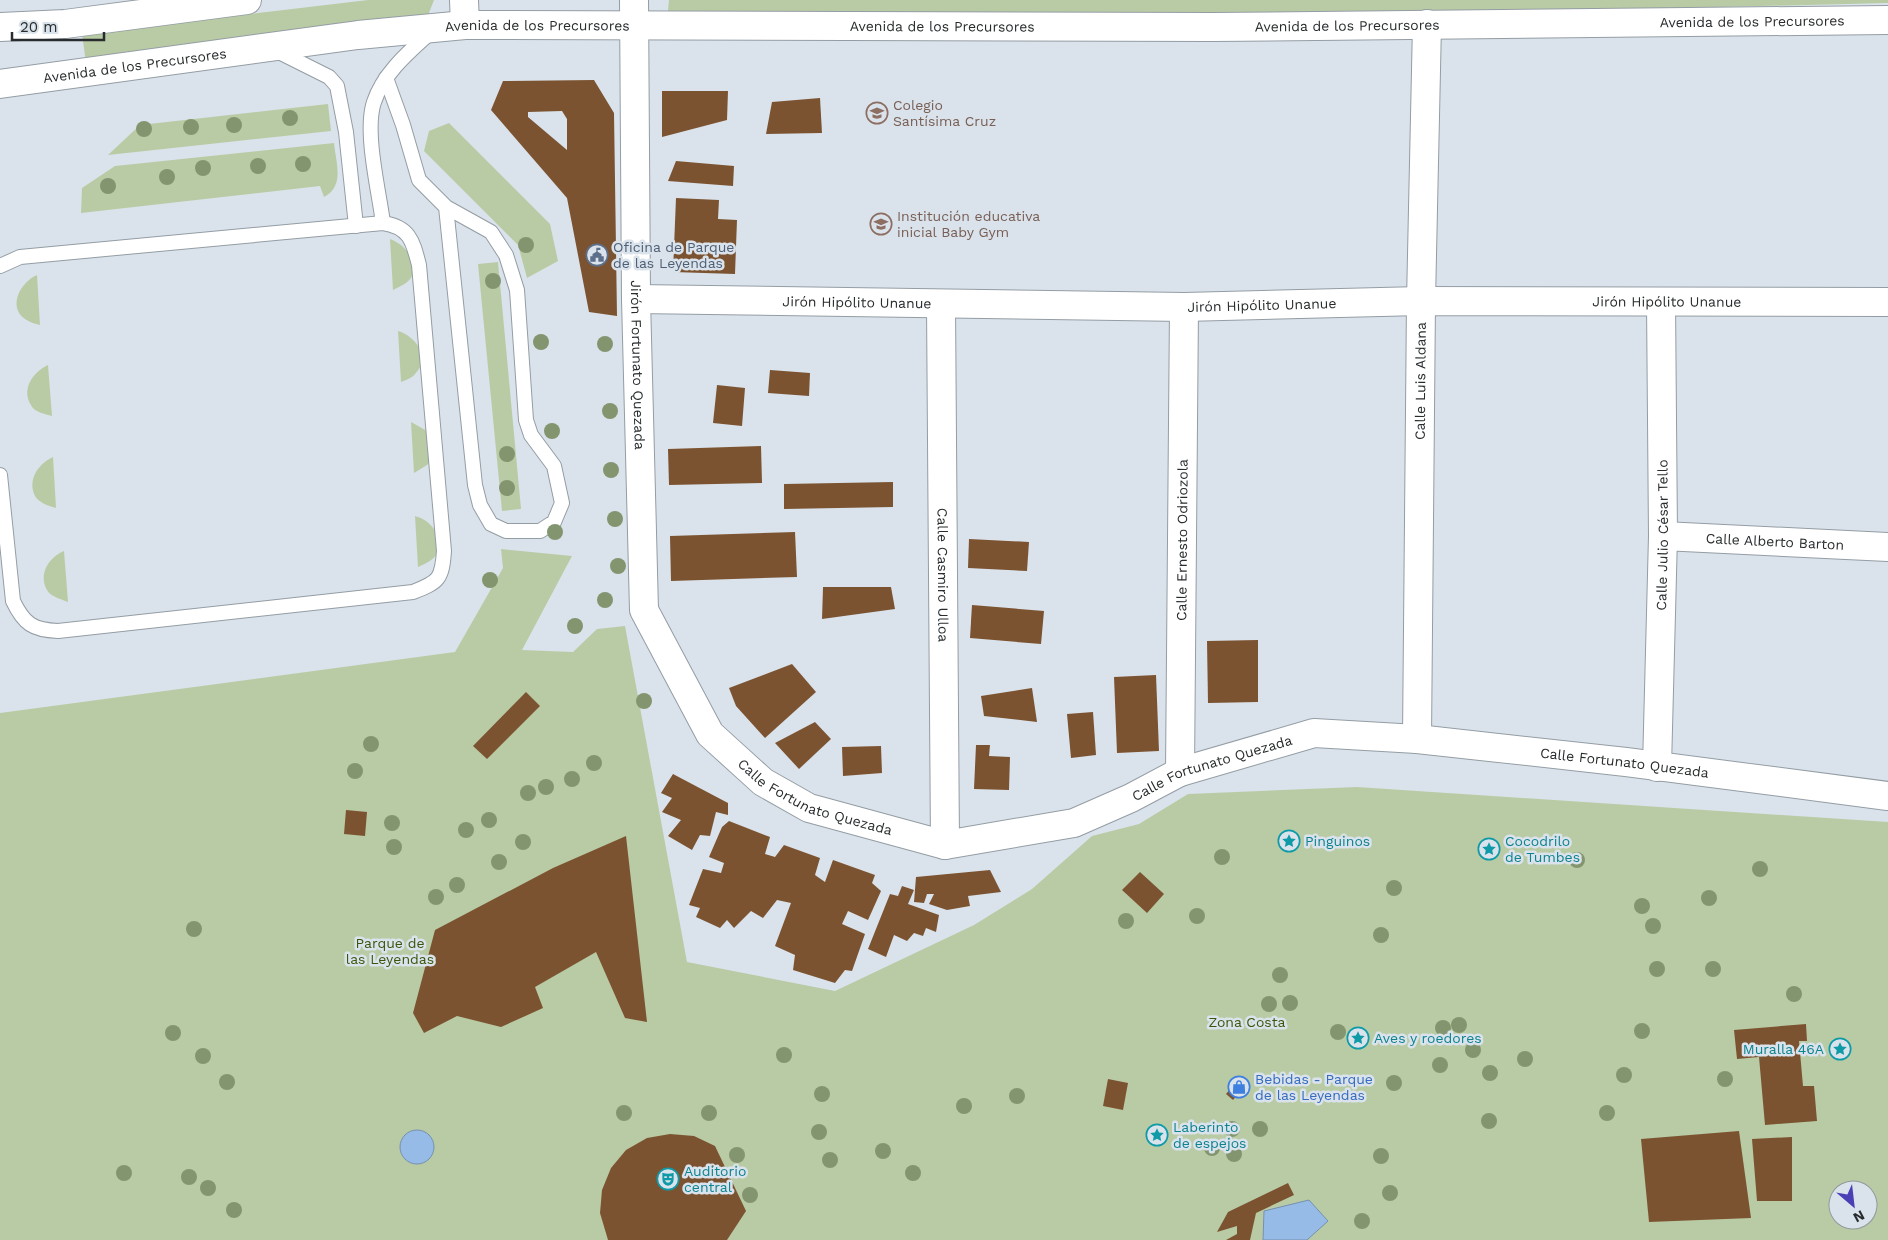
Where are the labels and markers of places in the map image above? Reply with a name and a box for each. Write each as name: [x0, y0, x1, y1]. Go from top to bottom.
place label: Colegio Santísima Cruz: [893, 97, 996, 129]
school or university icon: Colegio Santísima Cruz: [865, 101, 889, 125]
place label: Institución educativa inicial Baby Gym: [897, 208, 1040, 240]
school or university icon: Institución educativa inicial Baby Gym: [869, 212, 893, 236]
place label: Oficina de Parque de las Leyendas: [613, 239, 734, 271]
public building icon: Oficina de Parque de las Leyendas: [585, 243, 609, 267]
place icon: Pinguinos: [1277, 829, 1301, 853]
place label: Pinguinos: [1305, 833, 1370, 849]
place label: Cocodrilo de Tumbes: [1505, 833, 1580, 865]
place icon: Cocodrilo de Tumbes: [1477, 837, 1501, 861]
place icon: Aves y roedores: [1346, 1026, 1370, 1050]
place label: Aves y roedores: [1374, 1030, 1482, 1046]
place icon: Muralla 46A: [1828, 1037, 1852, 1061]
place label: Muralla 46A: [1743, 1041, 1824, 1057]
place label: Bebidas - Parque de las Leyendas: [1255, 1071, 1373, 1103]
shop icon: Bebidas - Parque de las Leyendas: [1227, 1075, 1251, 1099]
place label: Laberinto de espejos: [1173, 1119, 1246, 1151]
place icon: Laberinto de espejos: [1145, 1123, 1169, 1147]
place label: Auditorio central: [684, 1163, 746, 1195]
theatre icon: Auditorio central: [656, 1167, 680, 1191]

